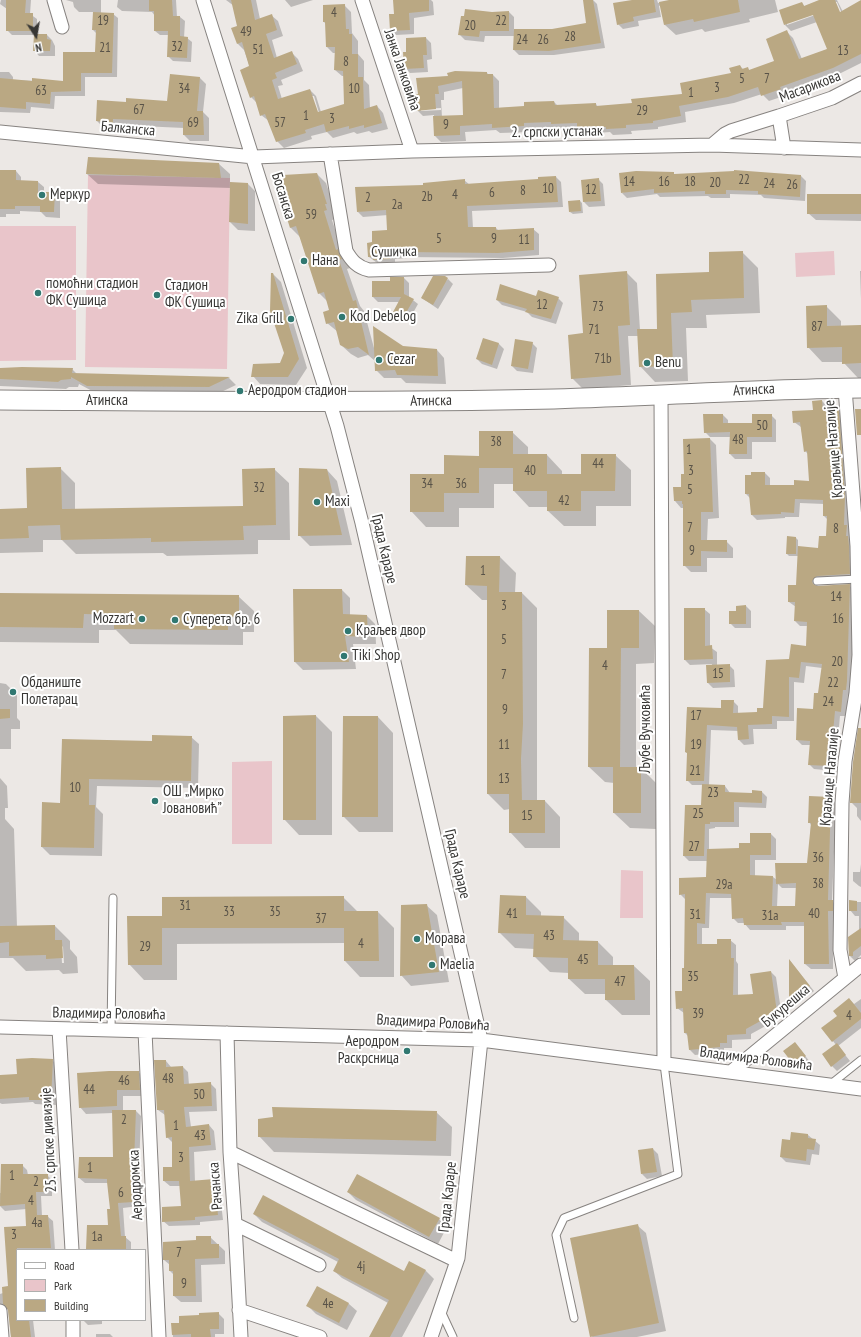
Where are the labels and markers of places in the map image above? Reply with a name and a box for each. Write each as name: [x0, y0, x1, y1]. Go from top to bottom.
place label: Меркур: [50, 186, 90, 204]
marker: Меркур: [37, 190, 47, 200]
place label: Нана: [312, 252, 339, 270]
marker: Нана: [299, 256, 309, 266]
place label: помоћни стадион ФК Сушица: [46, 275, 138, 310]
place label: Стадион ФК Сушица: [165, 277, 226, 312]
marker: помоћни стадион ФК Сушица: [33, 288, 43, 298]
marker: Стадион ФК Сушица: [152, 290, 162, 300]
place label: Kod Debelog: [350, 308, 416, 326]
place label: Zika Grill: [236, 310, 283, 328]
marker: Kod Debelog: [337, 312, 347, 322]
marker: Zika Grill: [286, 314, 296, 324]
place label: Cezar: [387, 351, 415, 369]
place label: Benu: [655, 354, 681, 372]
marker: Cezar: [374, 355, 384, 365]
marker: Benu: [642, 358, 652, 368]
place label: Аеродром стадион: [248, 382, 347, 400]
marker: Аеродром стадион: [235, 386, 245, 396]
place label: Maxi: [325, 493, 350, 511]
marker: Maxi: [312, 497, 322, 507]
place label: Mozzart: [93, 610, 134, 628]
place label: Суперета бр. 6: [183, 611, 260, 629]
marker: Mozzart: [137, 614, 147, 624]
marker: Суперета бр. 6: [170, 615, 180, 625]
place label: Краљев двор: [356, 622, 426, 640]
marker: Краљев двор: [343, 626, 353, 636]
place label: Tiki Shop: [352, 647, 400, 665]
marker: Tiki Shop: [339, 651, 349, 661]
place label: Обданиште Полетарац: [21, 674, 81, 709]
marker: Обданиште Полетарац: [8, 687, 18, 697]
place label: ОШ „Мирко Јовановић”: [163, 783, 224, 818]
marker: ОШ „Мирко Јовановић”: [150, 796, 160, 806]
place label: Морава: [425, 930, 466, 948]
marker: Морава: [412, 934, 422, 944]
place label: Maelia: [440, 956, 474, 974]
marker: Maelia: [427, 960, 437, 970]
place label: Аеродром Раскрсница: [338, 1033, 399, 1068]
marker: Аеродром Раскрсница: [402, 1046, 412, 1056]

